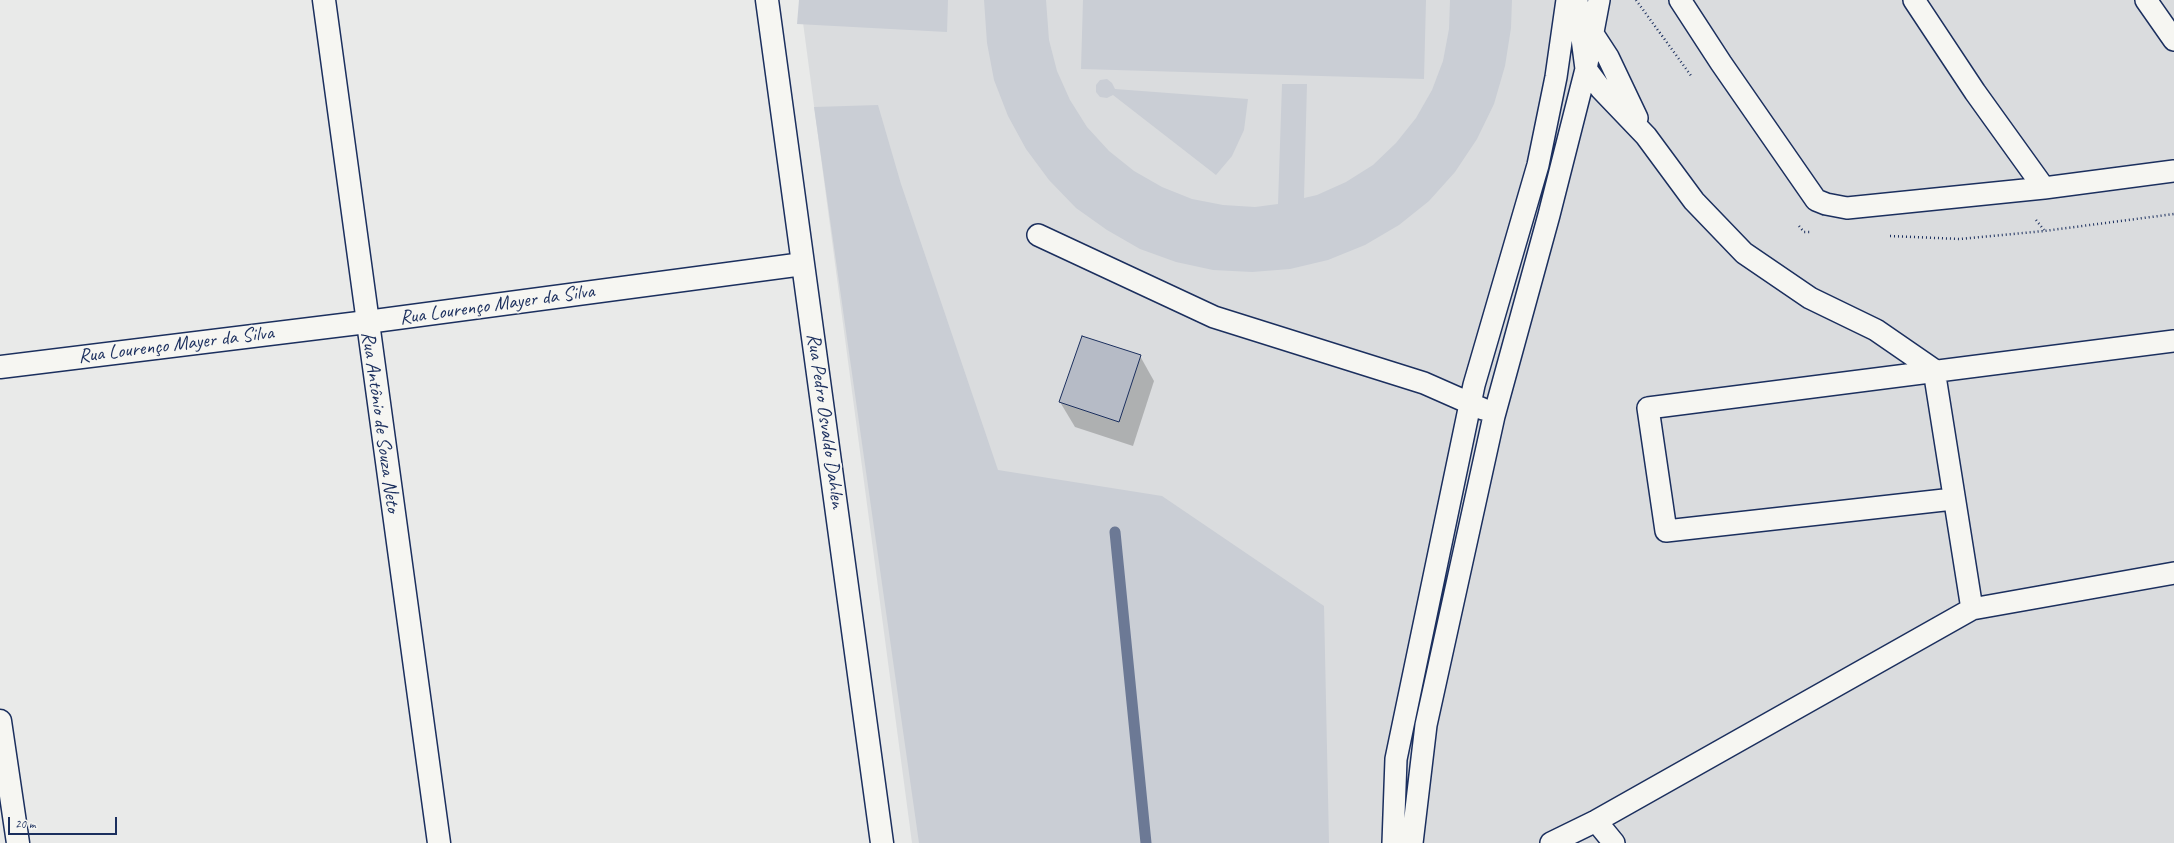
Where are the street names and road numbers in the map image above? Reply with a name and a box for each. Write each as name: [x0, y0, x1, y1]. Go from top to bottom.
street label: Rua Lourenço Mayer da Silva: [398, 279, 596, 331]
street label: Rua Lourenço Mayer da Silva: [77, 321, 275, 369]
street label: Rua Antônio de Souza Neto: [355, 330, 405, 514]
street label: Rua Pedro Osvaldo Dahlen: [801, 332, 849, 510]

